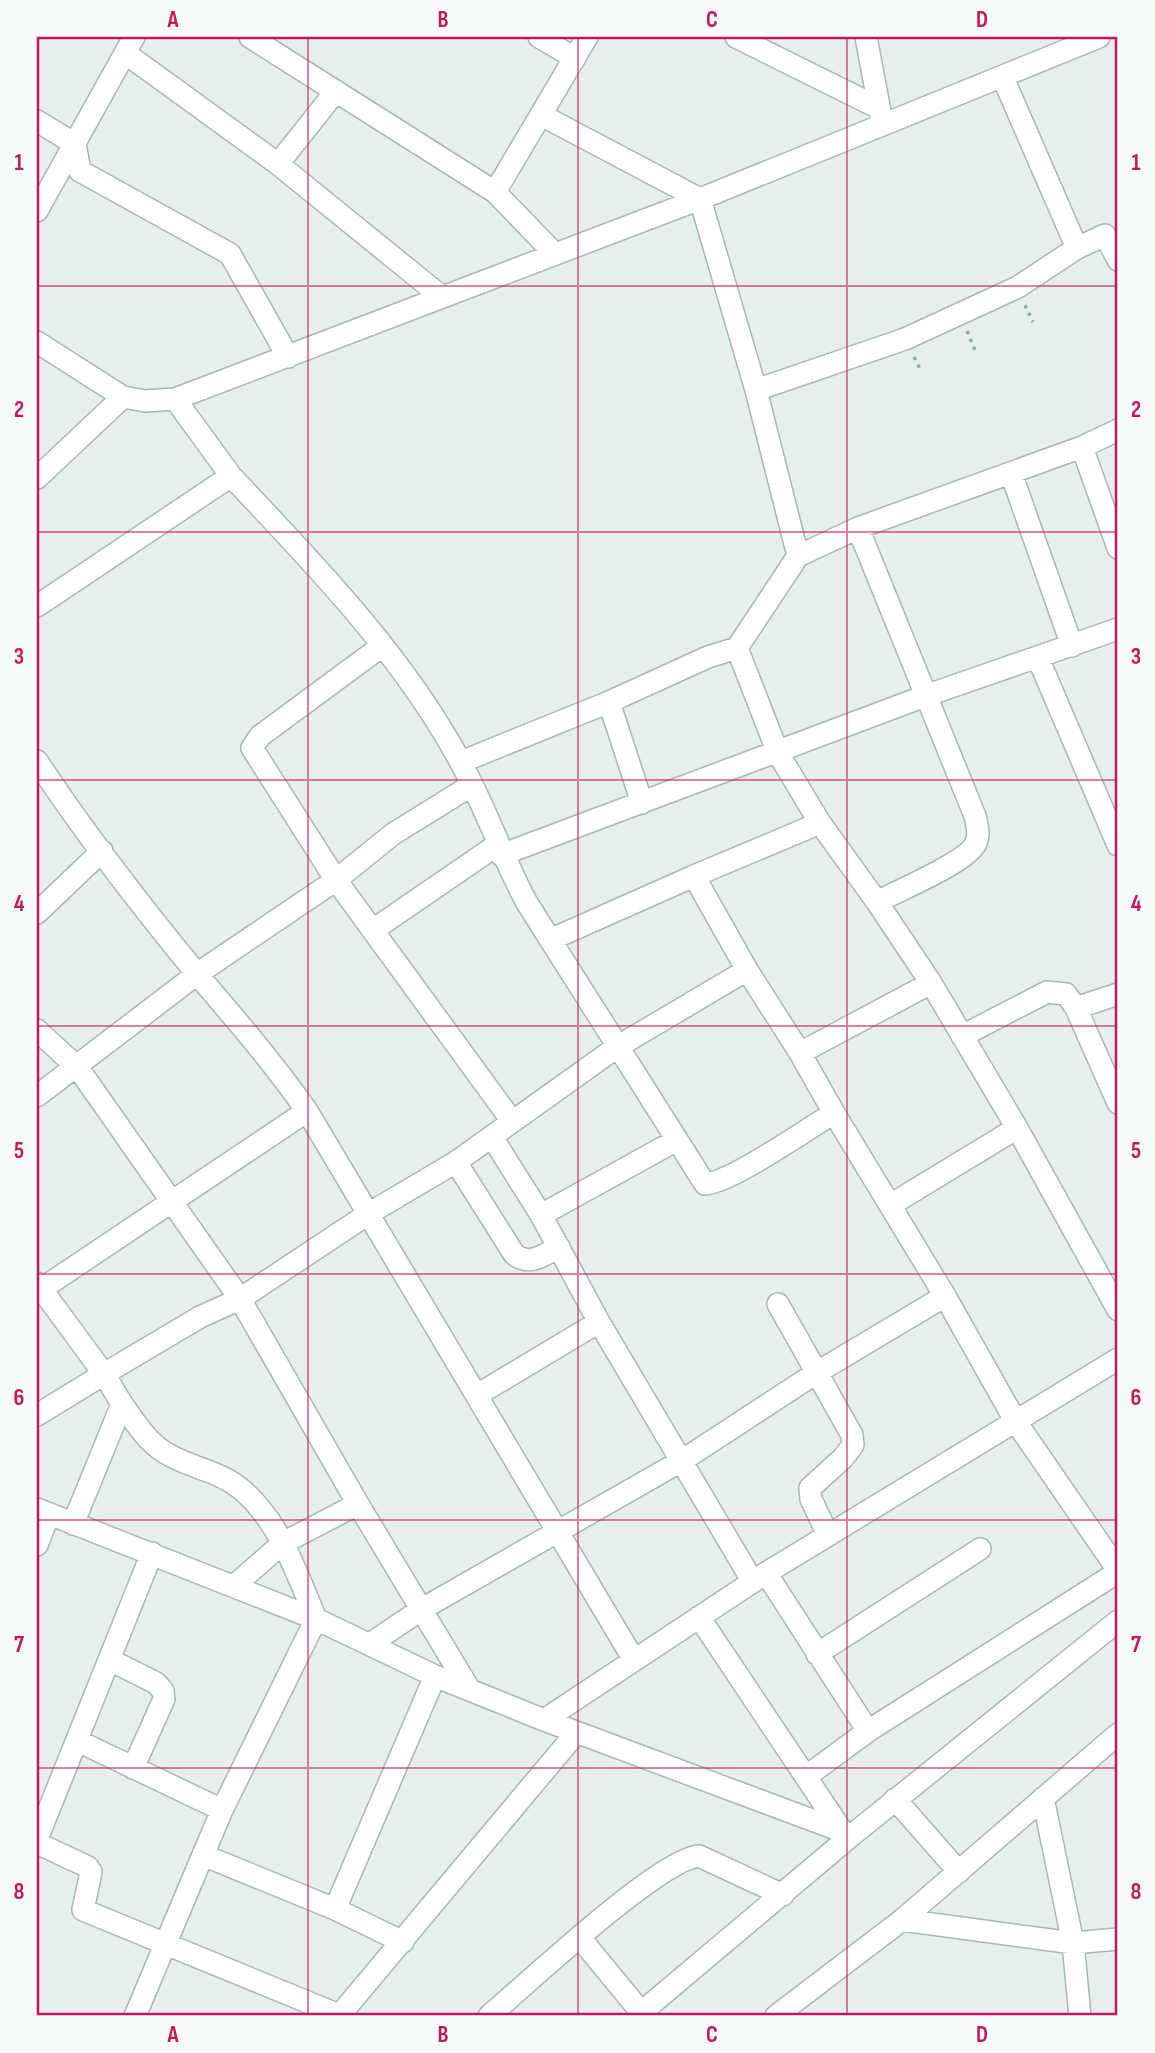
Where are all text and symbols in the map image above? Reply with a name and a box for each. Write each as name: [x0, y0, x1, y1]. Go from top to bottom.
text: A: [167, 6, 180, 34]
text: B: [438, 6, 449, 34]
text: C: [706, 6, 718, 34]
text: D: [976, 6, 988, 34]
text: 1: [14, 149, 24, 177]
text: 1: [1131, 149, 1141, 177]
text: 2: [14, 396, 24, 424]
text: 2: [1131, 396, 1141, 424]
text: 3: [14, 643, 24, 671]
text: 3: [1131, 643, 1141, 671]
text: 4: [14, 890, 25, 918]
text: 4: [1131, 890, 1142, 918]
text: 5: [14, 1137, 24, 1165]
text: 5: [1131, 1137, 1141, 1165]
text: 6: [14, 1384, 24, 1412]
text: 6: [1131, 1384, 1141, 1412]
text: 7: [14, 1631, 24, 1659]
text: 7: [1131, 1631, 1141, 1659]
text: 8: [14, 1878, 25, 1906]
text: 8: [1131, 1878, 1142, 1906]
text: A: [167, 2021, 180, 2049]
text: B: [438, 2021, 449, 2049]
text: C: [706, 2021, 718, 2049]
text: D: [976, 2021, 988, 2049]

